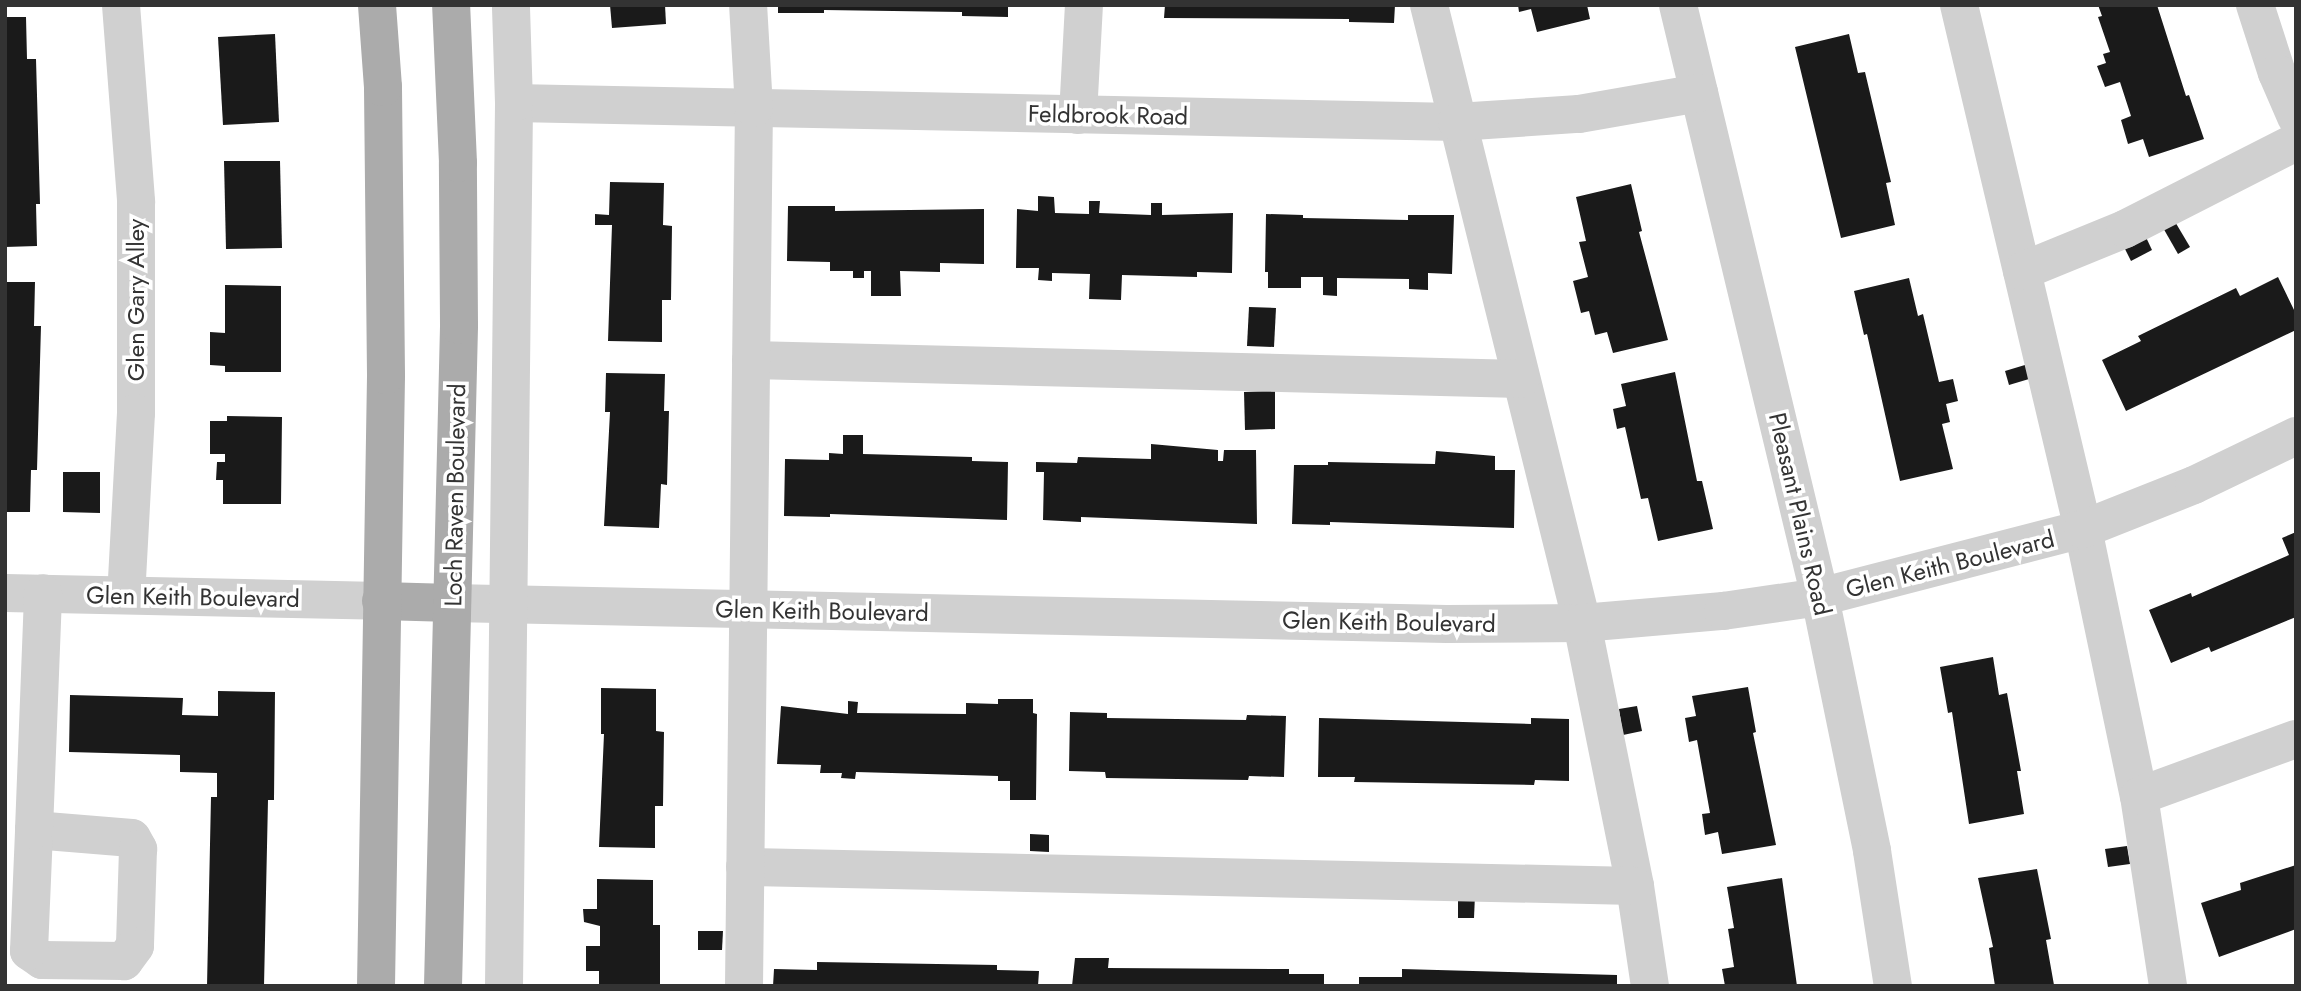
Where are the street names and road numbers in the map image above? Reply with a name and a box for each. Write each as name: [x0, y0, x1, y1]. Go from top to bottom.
street label: Feldbrook Road: [1028, 99, 1188, 131]
street label: Glen Gary Alley: [122, 219, 150, 381]
street label: Loch Raven Boulevard: [439, 383, 471, 607]
street label: Pleasant Plains Road: [1763, 410, 1837, 618]
street label: Glen Keith Boulevard: [1843, 524, 2057, 604]
street label: Glen Keith Boulevard: [86, 581, 300, 613]
street label: Glen Keith Boulevard: [715, 595, 929, 627]
street label: Glen Keith Boulevard: [1282, 606, 1496, 638]

